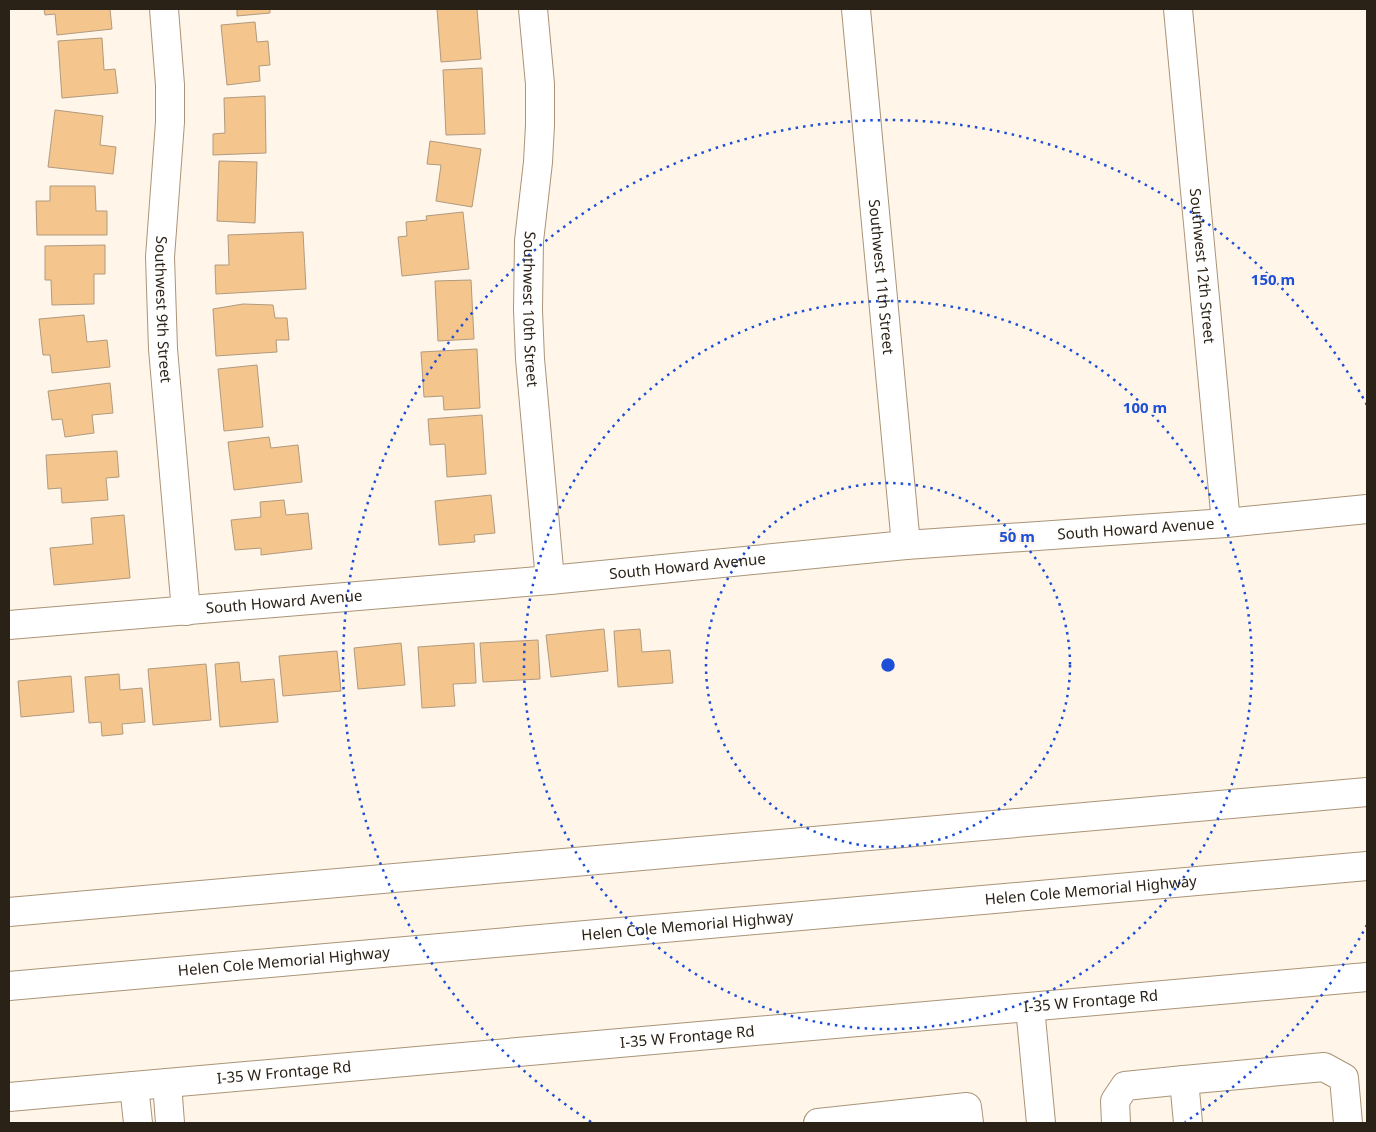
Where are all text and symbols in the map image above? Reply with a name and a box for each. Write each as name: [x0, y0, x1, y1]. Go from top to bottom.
street label: Southwest 12th Street: [1186, 187, 1220, 345]
street label: Southwest 11th Street: [865, 198, 899, 356]
street label: Southwest 10th Street: [519, 230, 544, 388]
street label: Southwest 9th Street: [151, 235, 177, 384]
text: 150 m: [1251, 269, 1295, 289]
text: 100 m: [1123, 397, 1167, 417]
street label: South Howard Avenue: [1057, 513, 1215, 544]
text: 50 m: [999, 526, 1035, 546]
street label: South Howard Avenue: [608, 548, 767, 583]
street label: South Howard Avenue: [205, 585, 363, 618]
centre of rings: [879, 656, 897, 674]
street label: Helen Cole Memorial Highway: [984, 870, 1198, 909]
street label: Helen Cole Memorial Highway: [580, 906, 794, 944]
street label: Helen Cole Memorial Highway: [177, 941, 391, 980]
street label: I-35 W Frontage Rd: [1023, 985, 1159, 1016]
street label: I-35 W Frontage Rd: [619, 1020, 755, 1052]
street label: I-35 W Frontage Rd: [216, 1056, 352, 1088]

